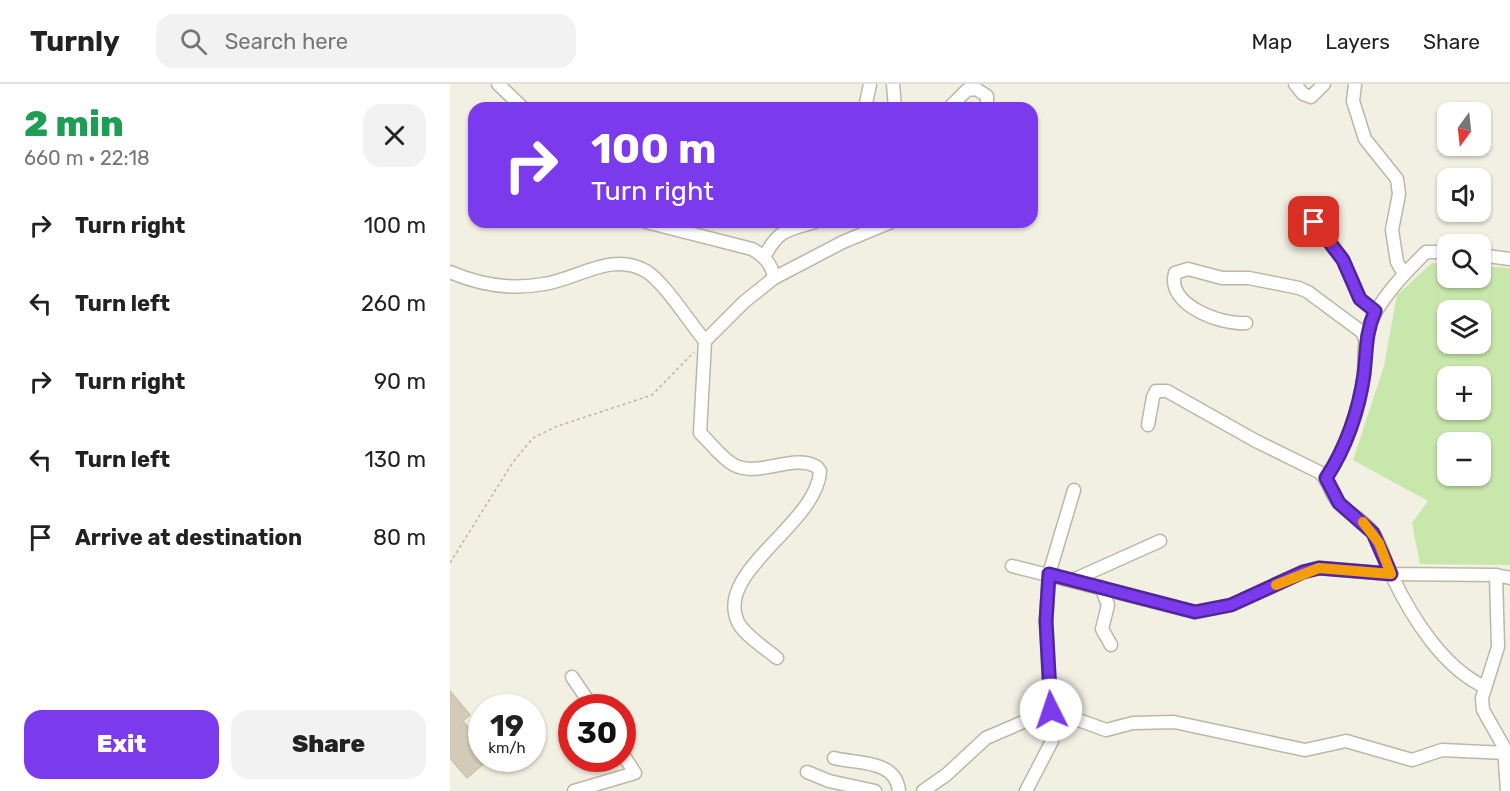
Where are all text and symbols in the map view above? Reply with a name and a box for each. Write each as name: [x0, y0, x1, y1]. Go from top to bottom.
search box: [156, 14, 576, 68]
text: Turnly: [30, 25, 120, 58]
icon: search: [177, 25, 210, 58]
text: Search here: [225, 28, 348, 55]
text: Map: [1251, 29, 1292, 54]
text: Layers: [1325, 29, 1390, 54]
text: Share: [1423, 29, 1480, 54]
text: 2 min: [24, 102, 124, 145]
north arrow: [1437, 102, 1491, 156]
map controls: [1437, 102, 1491, 486]
button: close: [363, 104, 426, 167]
text: 100 m: [591, 124, 716, 174]
icon: right: [492, 126, 570, 204]
text: 660 m · 22:18: [24, 146, 150, 170]
button: sound: [1437, 168, 1491, 222]
text: Turn right: [591, 175, 714, 207]
pin: [1288, 196, 1339, 247]
icon: arrive: [1297, 205, 1330, 238]
icon: right: [24, 209, 57, 242]
text: Turn right: [75, 212, 185, 239]
text: 100 m: [364, 212, 426, 239]
button: search: [1437, 234, 1491, 288]
icon: left: [24, 287, 57, 320]
text: Turn left: [75, 290, 170, 317]
text: 260 m: [361, 290, 426, 317]
button: layers: [1437, 300, 1491, 354]
icon: right: [24, 365, 57, 398]
button: +: [1437, 366, 1491, 420]
text: Turn right: [75, 368, 185, 395]
text: 90 m: [374, 368, 426, 395]
button: −: [1437, 432, 1491, 486]
icon: left: [24, 443, 57, 476]
text: Turn left: [75, 446, 170, 473]
text: 130 m: [364, 446, 426, 473]
icon: arrive: [24, 521, 57, 554]
text: Arrive at destination: [75, 524, 302, 551]
text: 80 m: [373, 524, 426, 551]
position arrow: [1019, 678, 1083, 742]
speed limit sign: 30: [558, 694, 636, 772]
text: 19: [490, 708, 524, 744]
button: Exit: [24, 710, 219, 779]
button: Share: [231, 710, 426, 779]
text: km/h: [488, 739, 526, 757]

